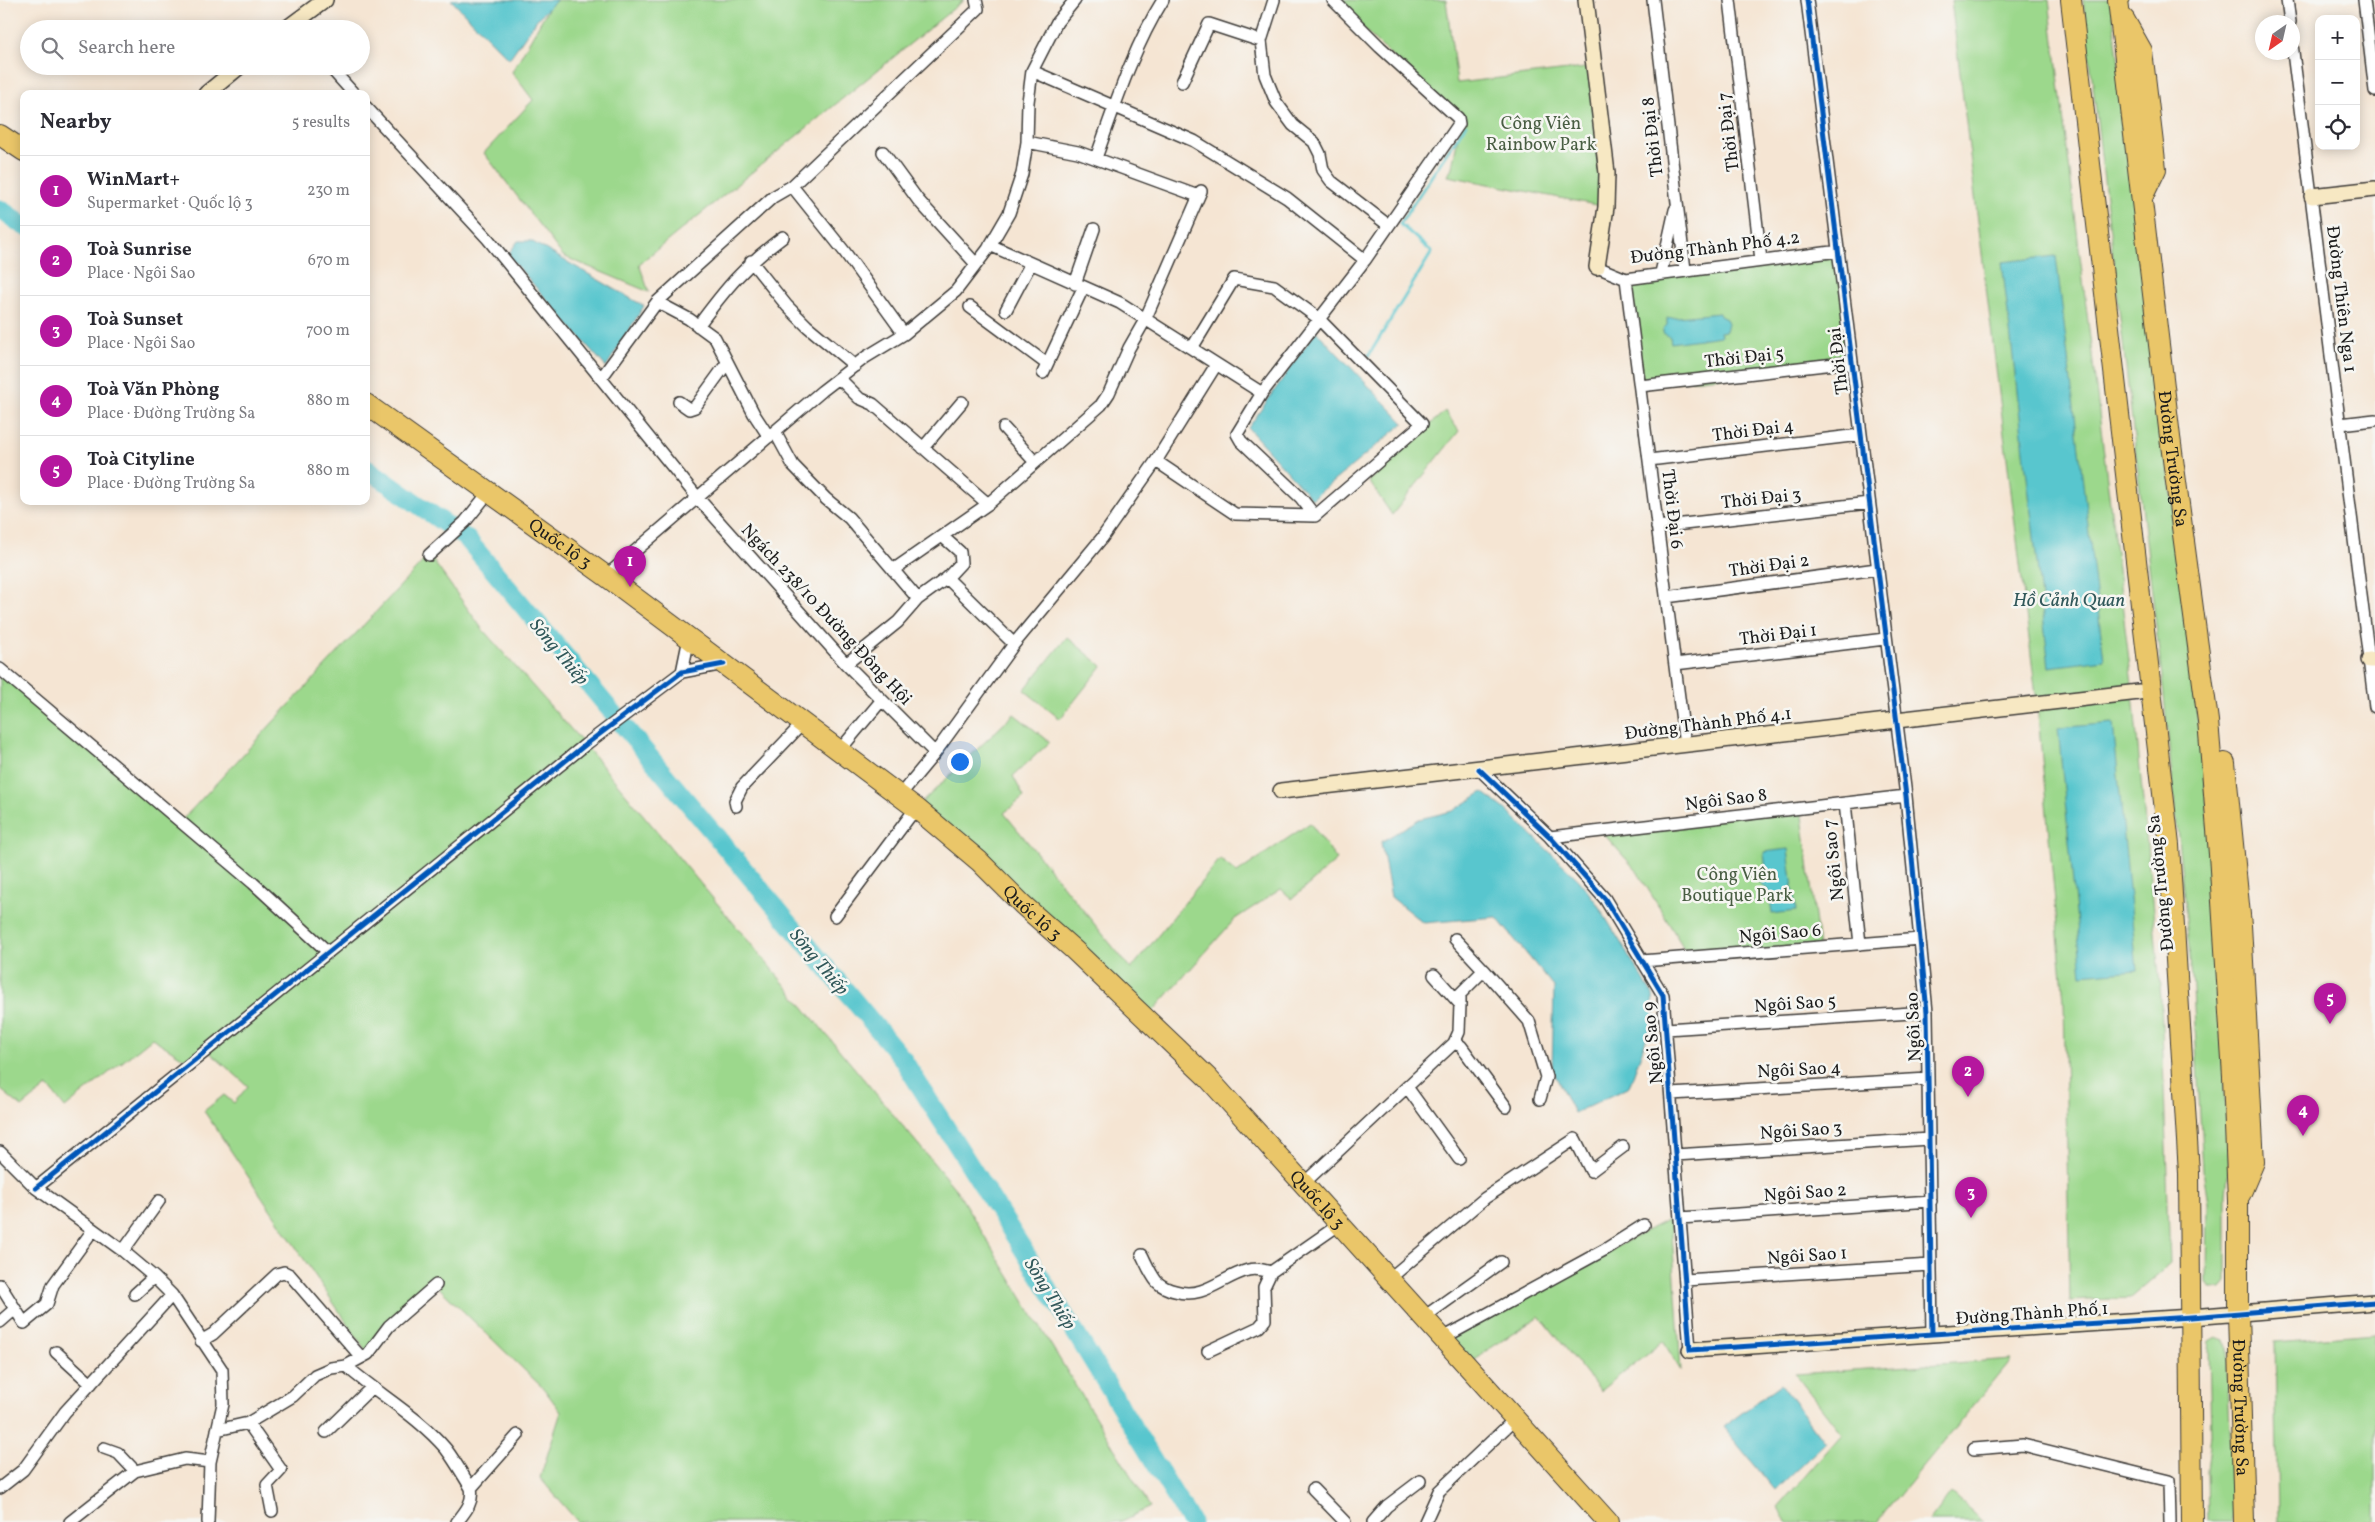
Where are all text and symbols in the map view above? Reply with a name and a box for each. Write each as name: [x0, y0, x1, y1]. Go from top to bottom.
north arrow: [2255, 15, 2300, 60]
map controls: [2315, 15, 2360, 150]
button: +: [2315, 15, 2360, 60]
search box: [20, 20, 370, 75]
icon: search: [38, 34, 66, 62]
text: Search here: [78, 35, 175, 61]
button: −: [2315, 60, 2360, 105]
street label: Thời Đại 7: [1712, 91, 1747, 173]
street label: Thời Đại 8: [1636, 95, 1671, 178]
button: locate: [2315, 105, 2360, 150]
text: Nearby: [40, 108, 111, 137]
text: 5 results: [292, 112, 350, 134]
park label: Công Viên Rainbow Park: [1486, 112, 1596, 158]
text: WinMart+: [87, 167, 180, 193]
text: 1: [53, 180, 59, 202]
text: 230 m: [307, 180, 350, 202]
text: Supermarket · Quốc lộ 3: [87, 193, 253, 215]
street label: Đường Thiên Nga 1: [2319, 224, 2362, 374]
street label: Đường Thành Phố 4.2: [1629, 226, 1801, 271]
text: Toà Sunrise: [87, 237, 192, 263]
text: 2: [52, 250, 60, 272]
text: 670 m: [308, 250, 350, 272]
text: Place · Ngôi Sao: [87, 263, 195, 285]
text: Toà Sunset: [87, 307, 183, 333]
text: 3: [52, 320, 60, 342]
text: 700 m: [306, 320, 350, 342]
street label: Thời Đại: [1823, 326, 1856, 396]
text: Place · Ngôi Sao: [87, 333, 195, 355]
street label: Thời Đại 5: [1703, 342, 1785, 375]
text: Toà Văn Phòng: [87, 377, 219, 403]
street label: Đường Trường Sa: [2151, 389, 2193, 529]
text: 4: [51, 390, 61, 412]
text: 880 m: [307, 390, 350, 412]
text: Place · Đường Trường Sa: [87, 403, 255, 425]
street label: Thời Đại 4: [1711, 414, 1795, 449]
text: Toà Cityline: [87, 447, 195, 473]
text: 5: [52, 460, 60, 482]
text: 880 m: [307, 460, 350, 482]
street label: Thời Đại 6: [1654, 468, 1689, 551]
text: Place · Đường Trường Sa: [87, 473, 255, 495]
street label: Thời Đại 3: [1720, 483, 1802, 516]
street label: Quốc lộ 3: [523, 513, 596, 576]
street label: Ngách 238/10 Đường Đông Hội: [735, 519, 917, 711]
pin: 1: [614, 546, 646, 587]
street label: Thời Đại 2: [1727, 548, 1811, 584]
water label: Hồ Cảnh Quan: [2013, 588, 2125, 614]
water label: Sông Thiếp: [523, 613, 594, 691]
street label: Thời Đại 1: [1738, 618, 1818, 653]
street label: Đường Thành Phố 4.1: [1623, 702, 1793, 747]
your location: [947, 749, 973, 775]
street label: Ngôi Sao 8: [1684, 783, 1769, 818]
street label: Đường Trường Sa: [2142, 813, 2181, 952]
street label: Ngôi Sao 7: [1818, 818, 1851, 902]
park label: Công Viên Boutique Park: [1681, 863, 1793, 909]
street label: Quốc lộ 3: [996, 880, 1066, 947]
street label: Ngôi Sao 6: [1738, 918, 1822, 951]
water label: Sông Thiếp: [783, 923, 854, 1001]
pin: 5: [2314, 983, 2346, 1024]
street label: Ngôi Sao 5: [1753, 989, 1837, 1020]
street label: Ngôi Sao: [1900, 992, 1929, 1062]
street label: Ngôi Sao 9: [1637, 1000, 1670, 1085]
street label: Ngôi Sao 4: [1756, 1056, 1842, 1085]
pin: 2: [1952, 1056, 1984, 1097]
pin: 4: [2287, 1095, 2319, 1136]
street label: Ngôi Sao 3: [1759, 1116, 1843, 1147]
street label: Quốc lộ 3: [1283, 1165, 1350, 1236]
pin: 3: [1955, 1177, 1987, 1218]
street label: Ngôi Sao 2: [1763, 1178, 1847, 1209]
street label: Ngôi Sao 1: [1766, 1241, 1848, 1272]
water label: Sông Thiếp: [1017, 1253, 1082, 1335]
street label: Đường Thành Phố 1: [1955, 1297, 2109, 1332]
street label: Đường Trường Sa: [2225, 1338, 2254, 1476]

